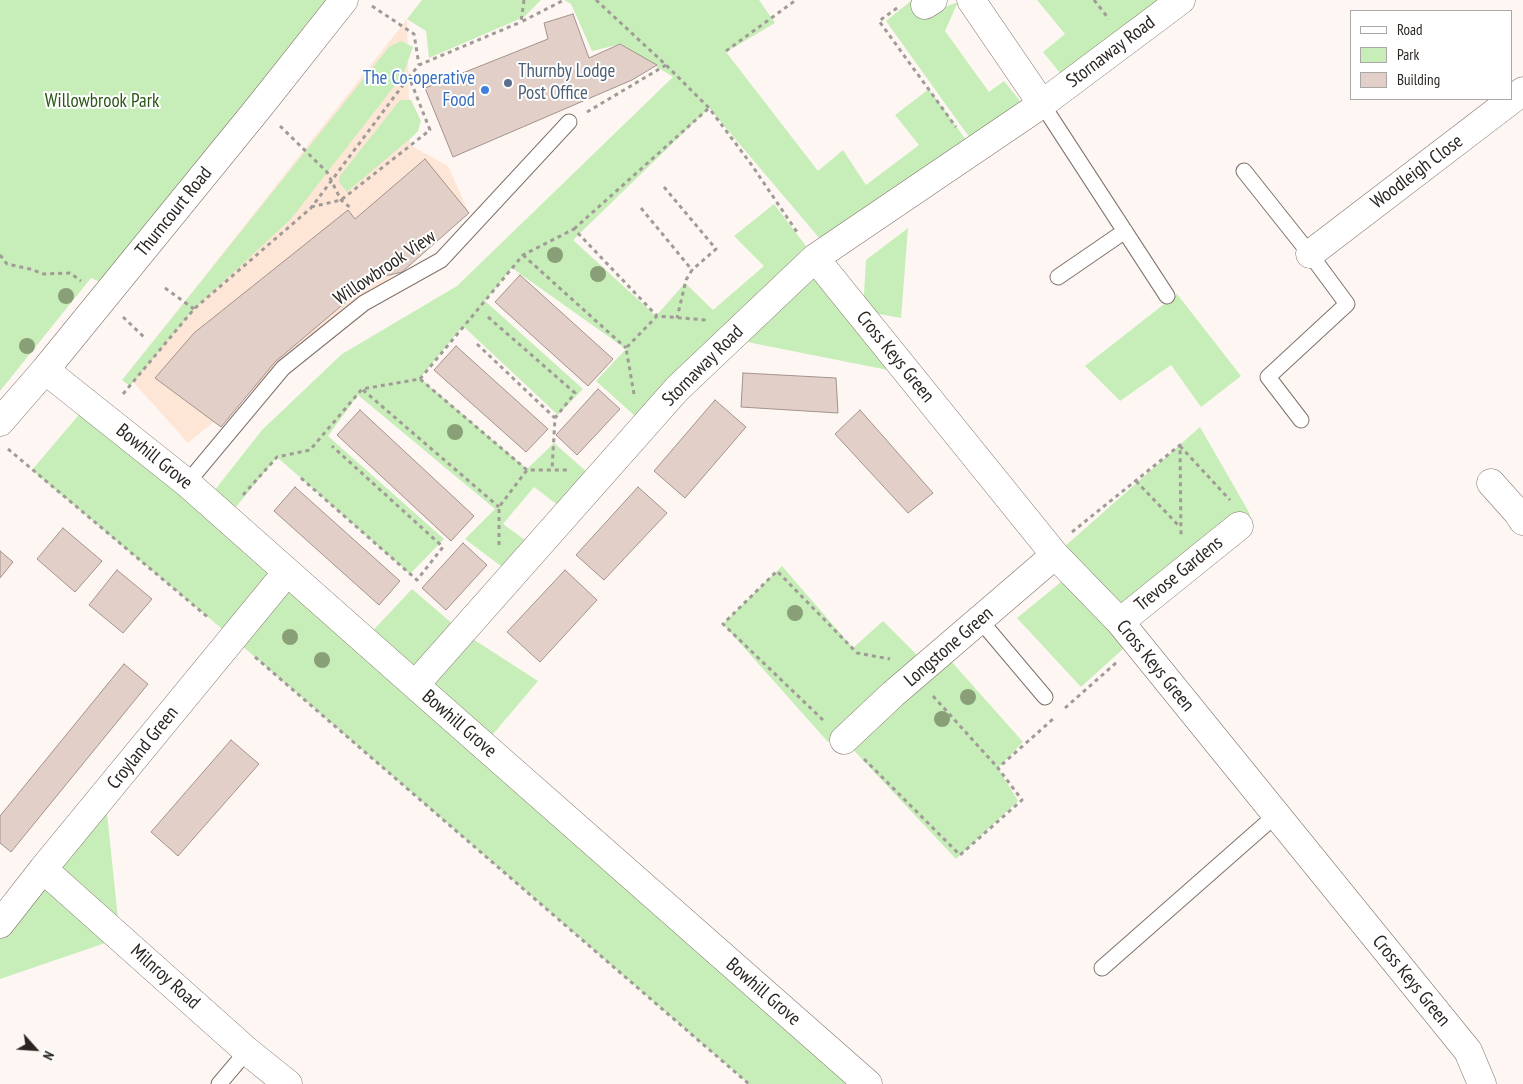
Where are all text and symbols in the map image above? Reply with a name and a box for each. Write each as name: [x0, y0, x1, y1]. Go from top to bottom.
legend: [1350, 10, 1513, 100]
street label: Stornaway Road: [1062, 11, 1160, 93]
text: Road: [1397, 20, 1423, 39]
text: Park: [1397, 45, 1419, 64]
place label: Thurnby Lodge Post Office: [518, 61, 615, 105]
place label: The Co-operative Food: [363, 68, 475, 112]
text: Building: [1397, 70, 1440, 89]
marker: Thurnby Lodge Post Office: [502, 77, 514, 89]
marker: The Co-operative Food: [479, 84, 491, 96]
park label: Willowbrook Park: [45, 91, 159, 113]
street label: Woodleigh Close: [1366, 130, 1468, 214]
street label: Thurncourt Road: [131, 163, 217, 261]
street label: Willowbrook View: [330, 226, 440, 310]
street label: Cross Keys Green: [851, 307, 939, 407]
street label: Stornaway Road: [658, 321, 748, 411]
street label: Bowhill Grove: [111, 419, 197, 495]
street label: Trevose Gardens: [1130, 532, 1228, 616]
street label: Longstone Green: [900, 602, 998, 692]
street label: Cross Keys Green: [1111, 616, 1199, 716]
street label: Bowhill Grove: [417, 685, 501, 763]
street label: Croyland Green: [103, 702, 183, 794]
street label: Cross Keys Green: [1367, 931, 1455, 1031]
street label: Milnroy Road: [125, 940, 205, 1014]
street label: Bowhill Grove: [721, 953, 805, 1031]
north arrow: [10, 1024, 60, 1074]
text: N: [39, 1048, 58, 1063]

